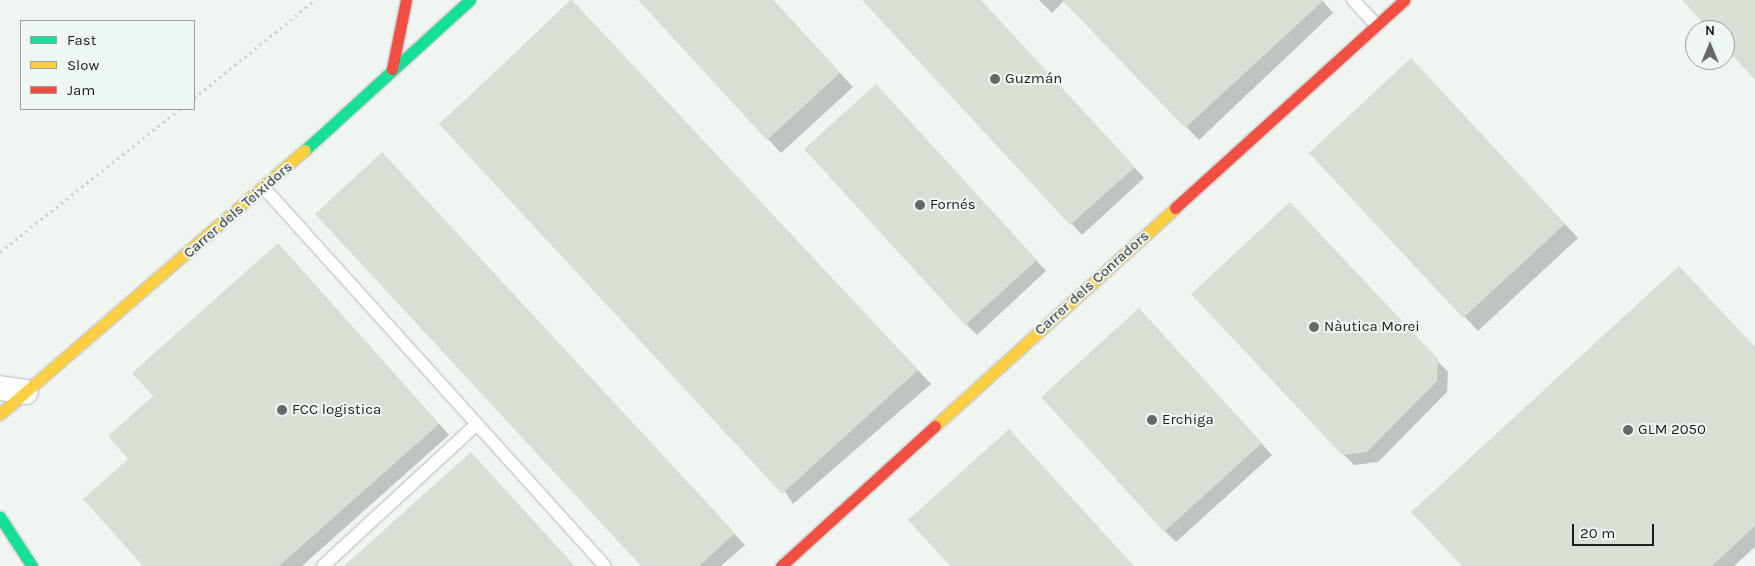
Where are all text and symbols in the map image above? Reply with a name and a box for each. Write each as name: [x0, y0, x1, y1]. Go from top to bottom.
legend: [20, 20, 195, 110]
north arrow: [1685, 20, 1735, 70]
text: N: [1705, 22, 1715, 39]
text: Fast: [67, 31, 96, 49]
text: Slow: [67, 56, 99, 74]
place label: Guzmán: [1005, 70, 1062, 88]
marker: Guzmán: [989, 73, 1001, 85]
text: Jam: [67, 81, 95, 99]
street label: Carrer dels Teixidors: [180, 158, 296, 262]
place label: Fornés: [930, 196, 976, 214]
marker: Fornés: [914, 199, 926, 211]
street label: Carrer dels Conradors: [1031, 227, 1153, 339]
place label: Nàutica Morei: [1324, 318, 1420, 336]
marker: Nàutica Morei: [1308, 321, 1320, 333]
place label: FCC logistica: [292, 401, 381, 419]
marker: FCC logistica: [276, 404, 288, 416]
place label: Erchiga: [1162, 411, 1214, 429]
marker: Erchiga: [1146, 414, 1158, 426]
place label: GLM 2050: [1638, 421, 1706, 439]
marker: GLM 2050: [1622, 424, 1634, 436]
scale bar: [1575, 514, 1658, 546]
text: 20 m: [1580, 524, 1615, 542]

